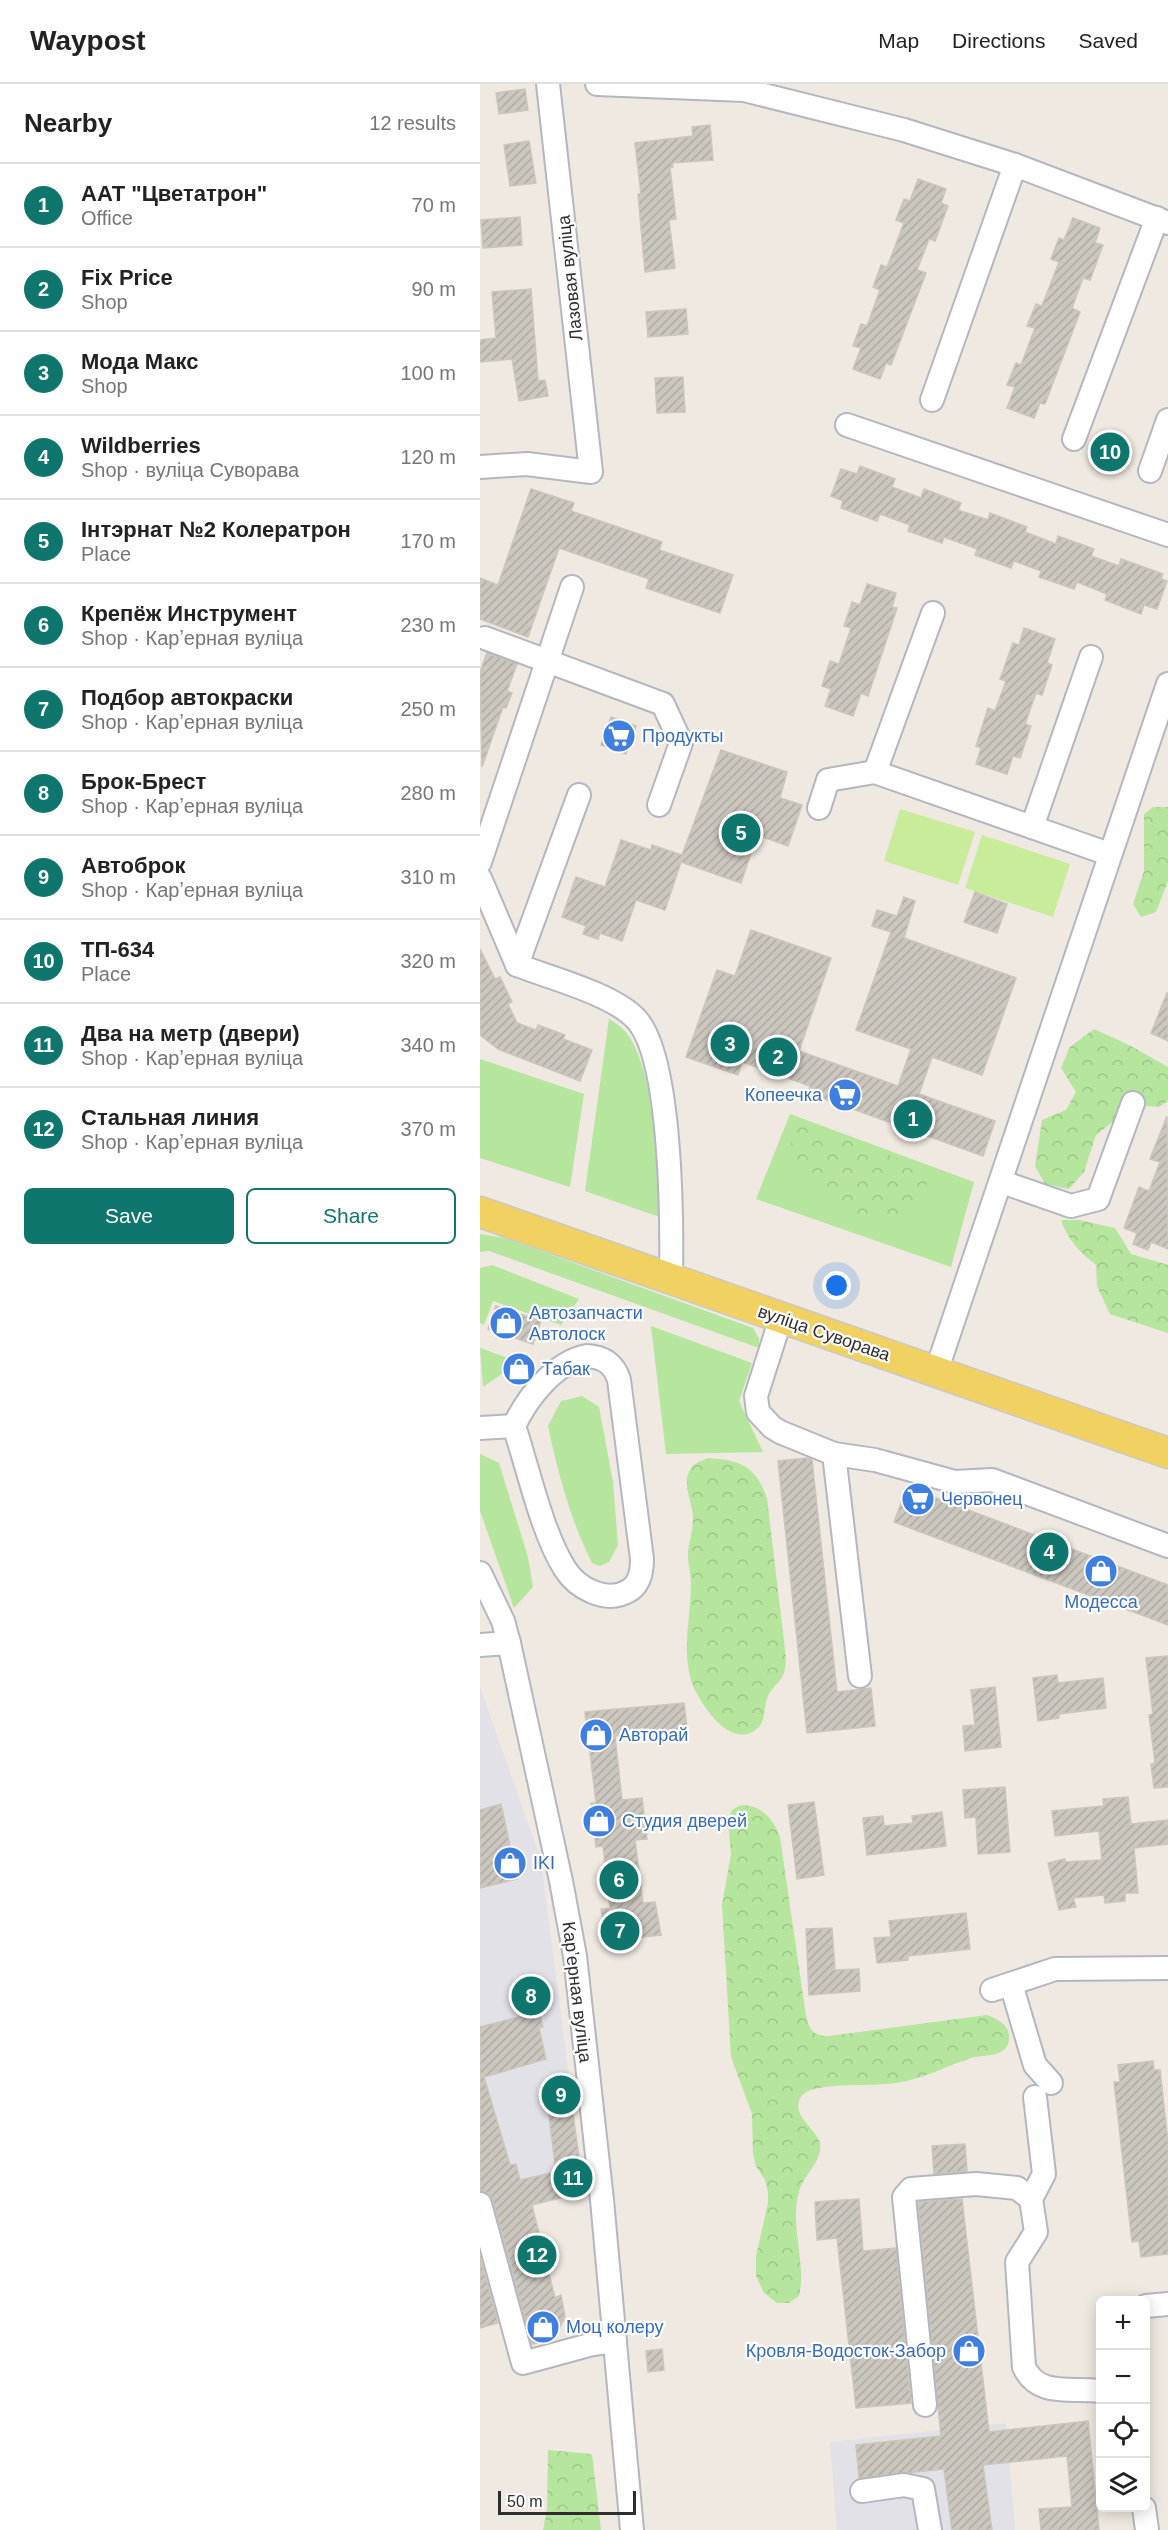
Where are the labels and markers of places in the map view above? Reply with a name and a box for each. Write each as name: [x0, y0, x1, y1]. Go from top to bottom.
pin: 10: [1090, 430, 1130, 475]
supermarket icon: Продукты: [601, 718, 637, 754]
place label: Продукты: [642, 726, 723, 746]
pin: 5: [722, 810, 760, 855]
pin: 3: [710, 1022, 750, 1066]
pin: 2: [758, 1034, 798, 1080]
supermarket icon: Копеечка: [827, 1077, 863, 1113]
place label: Копеечка: [745, 1085, 823, 1105]
pin: 1: [894, 1096, 932, 1142]
place label: Автозапчасти Автолоск: [529, 1303, 643, 1344]
shop icon: Автозапчасти Автолоск: [488, 1305, 524, 1341]
shop icon: Табак: [501, 1351, 537, 1387]
place label: Табак: [542, 1359, 590, 1379]
supermarket icon: Червонец: [900, 1481, 936, 1517]
place label: Червонец: [941, 1489, 1023, 1509]
pin: 4: [1030, 1530, 1068, 1574]
shop icon: Модесса: [1083, 1553, 1119, 1589]
place label: Модесса: [1064, 1592, 1139, 1612]
shop icon: Авторай: [578, 1717, 614, 1753]
place label: Авторай: [619, 1725, 688, 1745]
shop icon: Студия дверей: [581, 1803, 617, 1839]
place label: Студия дверей: [622, 1811, 747, 1831]
shop icon: IKI: [492, 1845, 528, 1881]
place label: IKI: [533, 1853, 555, 1873]
pin: 6: [600, 1858, 638, 1902]
pin: 7: [600, 1908, 640, 1954]
pin: 8: [512, 1974, 550, 2018]
pin: 9: [542, 2072, 580, 2118]
pin: 11: [554, 2156, 592, 2200]
pin: 12: [518, 2232, 556, 2278]
shop icon: Моц колеру: [525, 2309, 561, 2345]
place label: Моц колеру: [566, 2317, 664, 2337]
shop icon: Кровля-Водосток-Забор: [951, 2333, 987, 2369]
place label: Кровля-Водосток-Забор: [746, 2341, 946, 2361]

